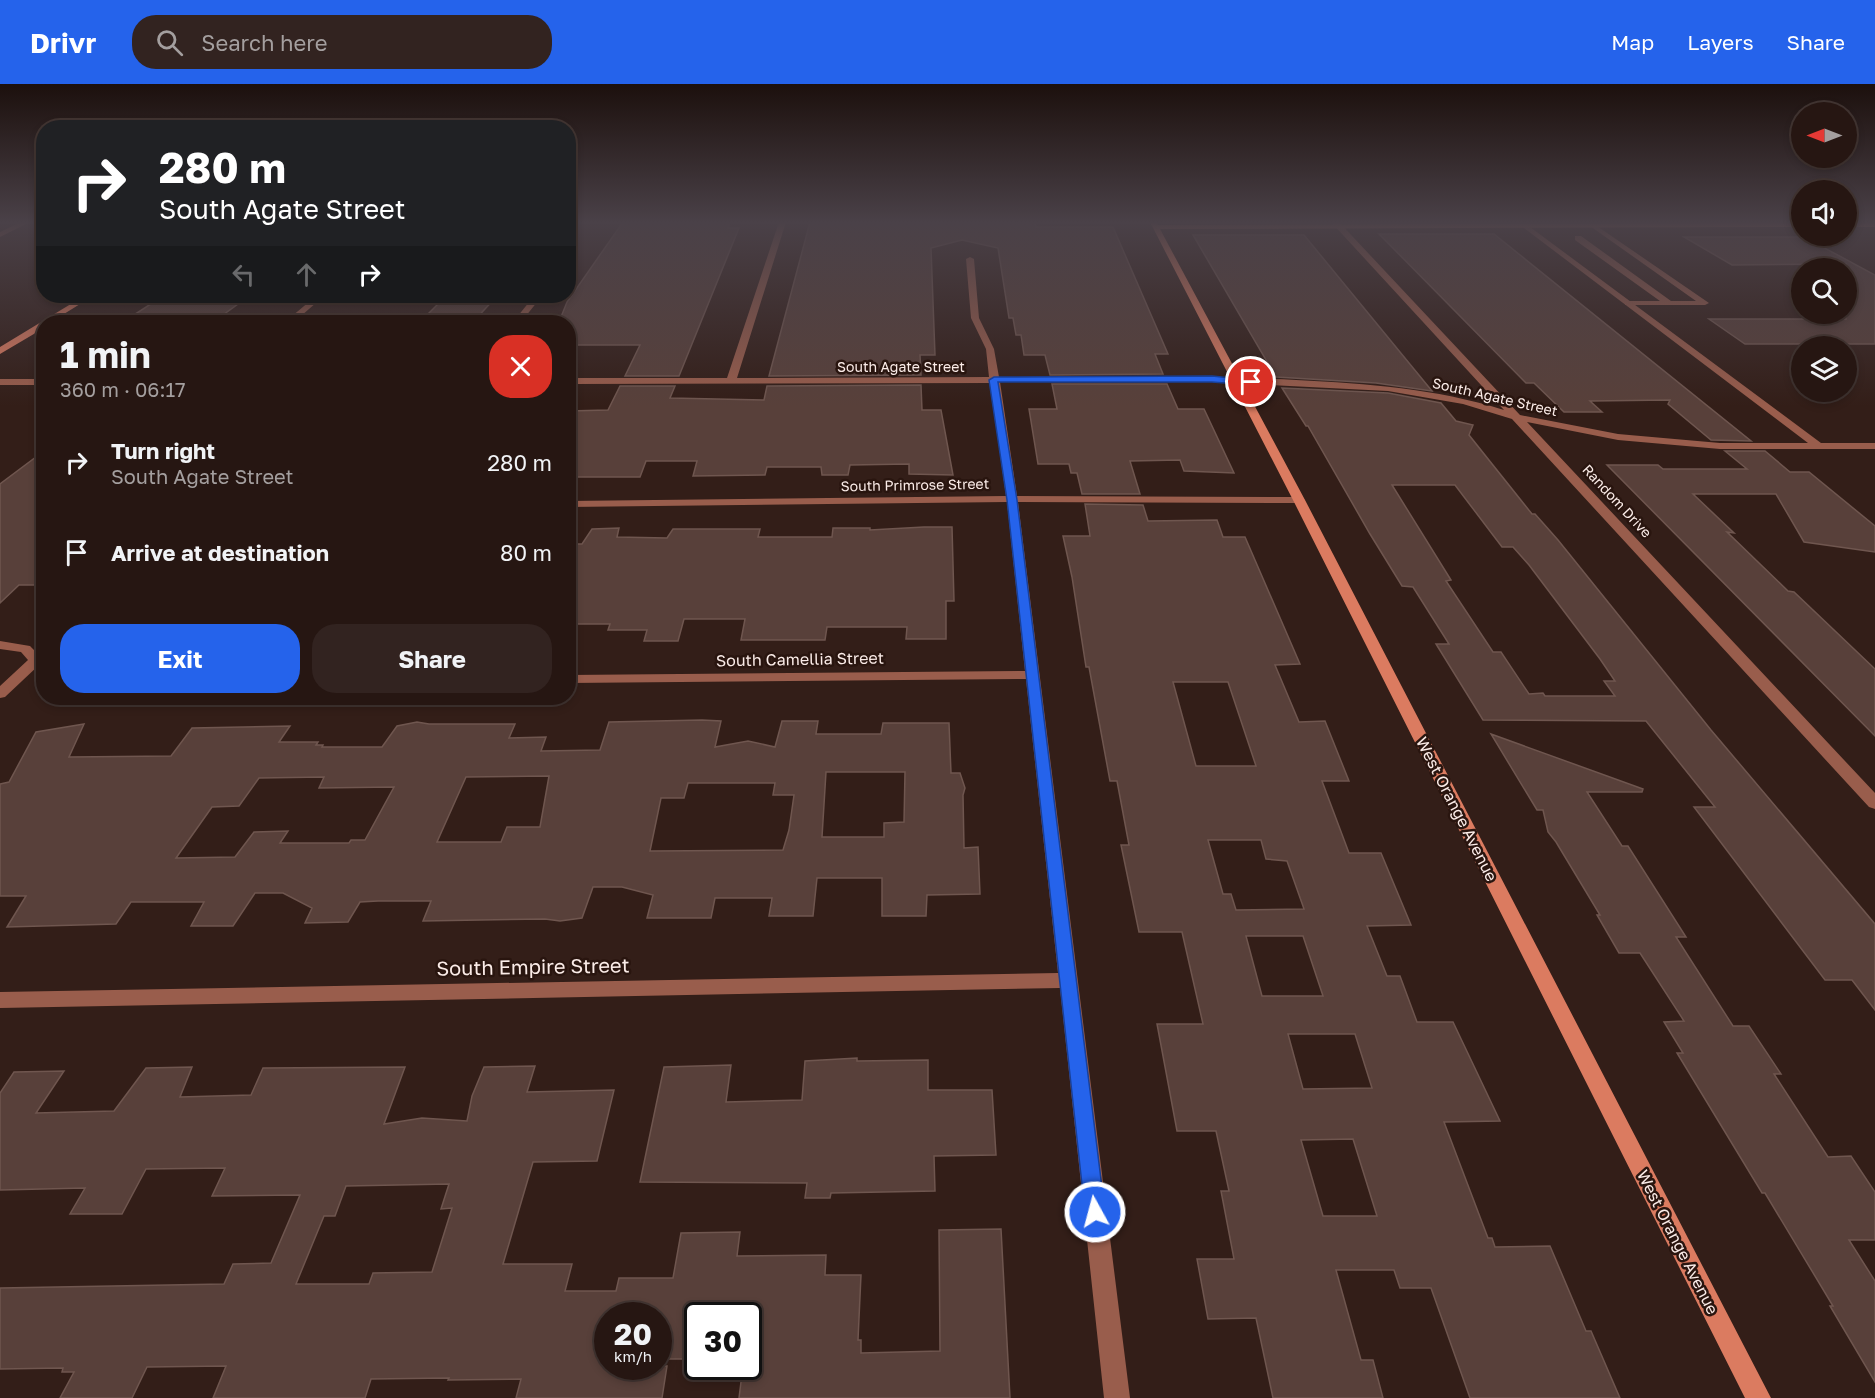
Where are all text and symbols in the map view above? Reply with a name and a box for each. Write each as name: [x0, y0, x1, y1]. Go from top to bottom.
search box: [132, 15, 552, 69]
text: Drivr: [30, 26, 96, 59]
icon: search: [153, 26, 186, 59]
text: Search here: [201, 29, 327, 56]
text: Map: [1611, 29, 1654, 55]
text: Layers: [1687, 29, 1754, 55]
text: Share: [1787, 29, 1845, 55]
north arrow: [1791, 102, 1857, 168]
map controls: [1791, 102, 1857, 402]
text: 280 m: [159, 142, 286, 192]
icon: right: [60, 144, 138, 222]
button: sound: [1791, 180, 1857, 246]
text: South Agate Street: [159, 193, 406, 225]
icon: left: [227, 258, 260, 291]
icon: ahead: [290, 258, 323, 291]
icon: right: [353, 258, 386, 291]
button: search: [1791, 258, 1857, 324]
text: 1 min: [60, 333, 151, 376]
button: close: [489, 335, 552, 398]
button: layers: [1791, 336, 1857, 402]
pin: [1225, 356, 1276, 407]
street label: South Agate Street: [837, 358, 965, 375]
icon: arrive: [1234, 365, 1267, 398]
street label: South Agate Street: [1431, 374, 1559, 419]
text: 360 m · 06:17: [60, 377, 186, 401]
text: Turn right: [111, 437, 215, 464]
icon: right: [60, 446, 93, 479]
text: 280 m: [487, 449, 552, 476]
street label: Random Drive: [1579, 461, 1655, 541]
text: South Agate Street: [111, 464, 294, 488]
street label: South Primrose Street: [841, 475, 989, 494]
icon: arrive: [60, 536, 93, 569]
text: Arrive at destination: [111, 539, 329, 566]
text: 80 m: [500, 539, 552, 566]
button: Exit: [60, 624, 300, 693]
button: Share: [312, 624, 552, 693]
street label: South Camellia Street: [716, 648, 884, 670]
street label: West Orange Avenue: [1412, 733, 1502, 885]
street label: South Empire Street: [436, 952, 630, 980]
street label: West Orange Avenue: [1633, 1166, 1723, 1318]
position arrow: [1063, 1180, 1127, 1244]
speed limit sign: 30: [684, 1302, 762, 1380]
text: 20: [614, 1316, 652, 1352]
text: km/h: [614, 1347, 652, 1365]

